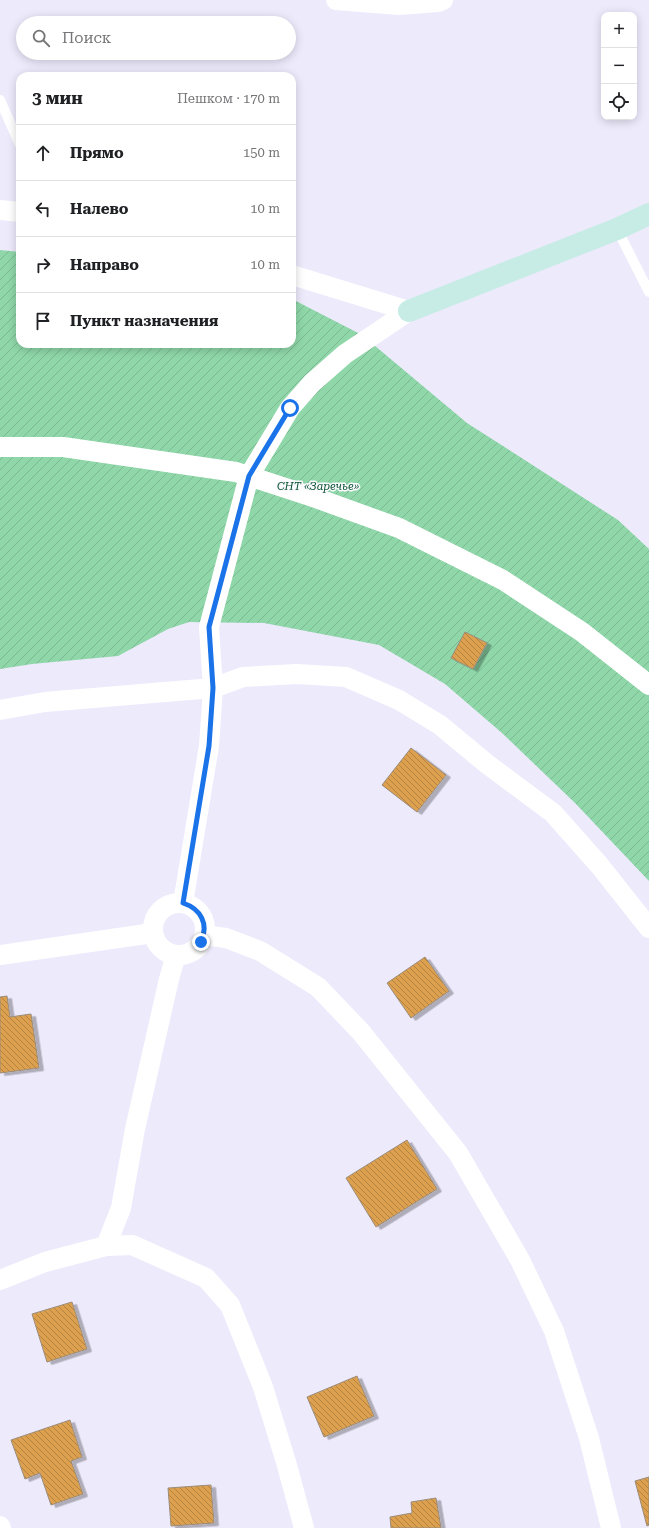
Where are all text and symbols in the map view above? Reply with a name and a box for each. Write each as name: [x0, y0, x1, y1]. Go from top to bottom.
map controls: [601, 12, 637, 120]
button: +: [601, 12, 637, 48]
search box: [16, 16, 296, 60]
icon: search: [30, 27, 52, 49]
text: Поиск: [62, 29, 111, 47]
button: −: [601, 48, 637, 84]
button: locate: [601, 84, 637, 120]
text: 3 мин: [32, 88, 83, 108]
text: Пешком · 170 m: [177, 91, 280, 106]
icon: ahead: [32, 142, 54, 164]
text: Прямо: [70, 144, 124, 162]
text: 150 m: [243, 145, 280, 160]
icon: left: [32, 198, 54, 220]
text: Налево: [70, 200, 129, 218]
text: 10 m: [250, 201, 280, 216]
icon: right: [32, 254, 54, 276]
text: Направо: [70, 256, 139, 274]
text: 10 m: [250, 257, 280, 272]
icon: arrive: [32, 310, 54, 332]
text: Пункт назначения: [70, 312, 218, 330]
route start: [281, 399, 299, 417]
park label: СНТ «Заречье»: [277, 480, 360, 493]
route end: [192, 933, 210, 951]

